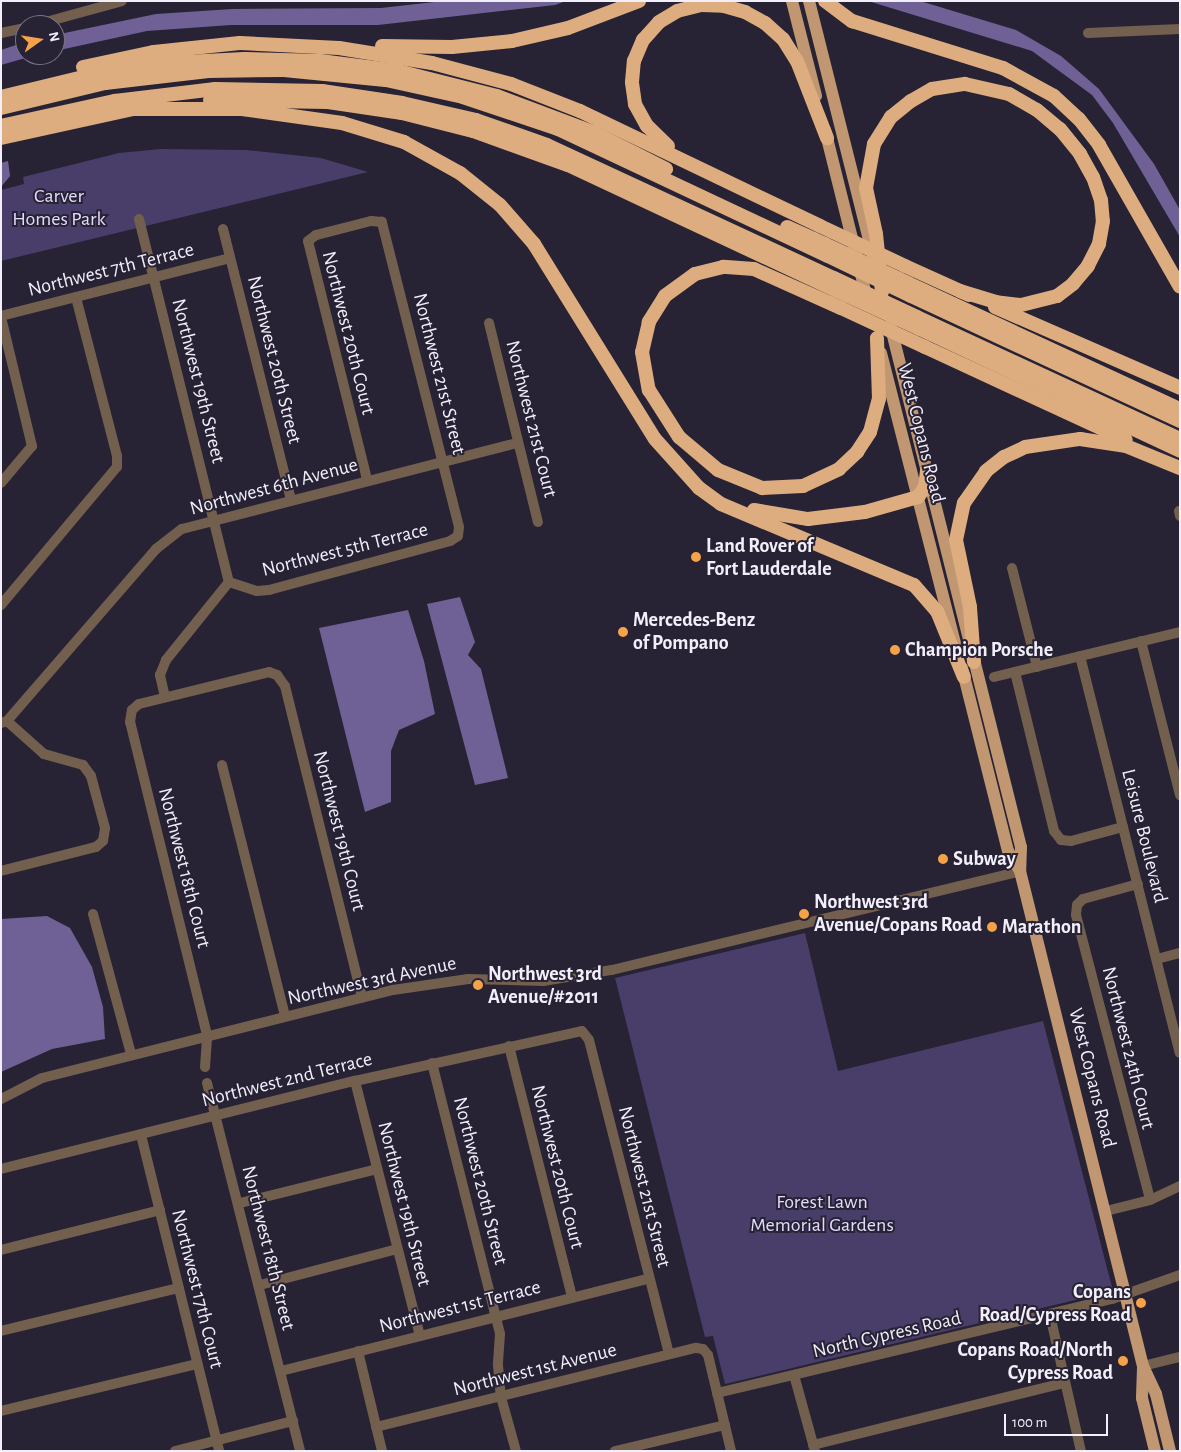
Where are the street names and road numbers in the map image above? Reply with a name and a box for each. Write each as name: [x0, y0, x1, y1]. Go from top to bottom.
street label: Northwest 7th Terrace: [26, 238, 196, 302]
street label: Northwest 20th Court: [316, 249, 380, 417]
street label: Northwest 20th Street: [242, 274, 306, 446]
street label: Northwest 21st Street: [407, 291, 471, 457]
street label: Northwest 19th Street: [166, 296, 230, 466]
street label: Northwest 21st Court: [500, 338, 562, 500]
street label: West Copans Road: [892, 361, 950, 505]
street label: Northwest 6th Avenue: [187, 453, 361, 521]
street label: Northwest 5th Terrace: [260, 518, 430, 582]
street label: Northwest 19th Court: [307, 748, 371, 914]
street label: Leisure Boulevard: [1116, 767, 1172, 905]
street label: Northwest 18th Court: [152, 785, 216, 951]
street label: Northwest 3rd Avenue: [285, 951, 459, 1011]
street label: Northwest 24th Court: [1096, 964, 1160, 1132]
street label: West Copans Road: [1063, 1006, 1121, 1150]
street label: Northwest 2nd Terrace: [199, 1047, 375, 1113]
street label: Northwest 20th Court: [525, 1083, 589, 1251]
street label: Northwest 20th Street: [448, 1095, 512, 1267]
street label: Northwest 21st Street: [612, 1104, 676, 1270]
street label: Northwest 19th Street: [372, 1119, 436, 1289]
street label: Northwest 18th Street: [236, 1163, 300, 1333]
street label: Northwest 17th Court: [166, 1207, 228, 1371]
street label: Northwest 1st Terrace: [377, 1275, 543, 1339]
street label: North Cypress Road: [810, 1306, 964, 1364]
street label: Northwest 1st Avenue: [451, 1338, 619, 1402]

